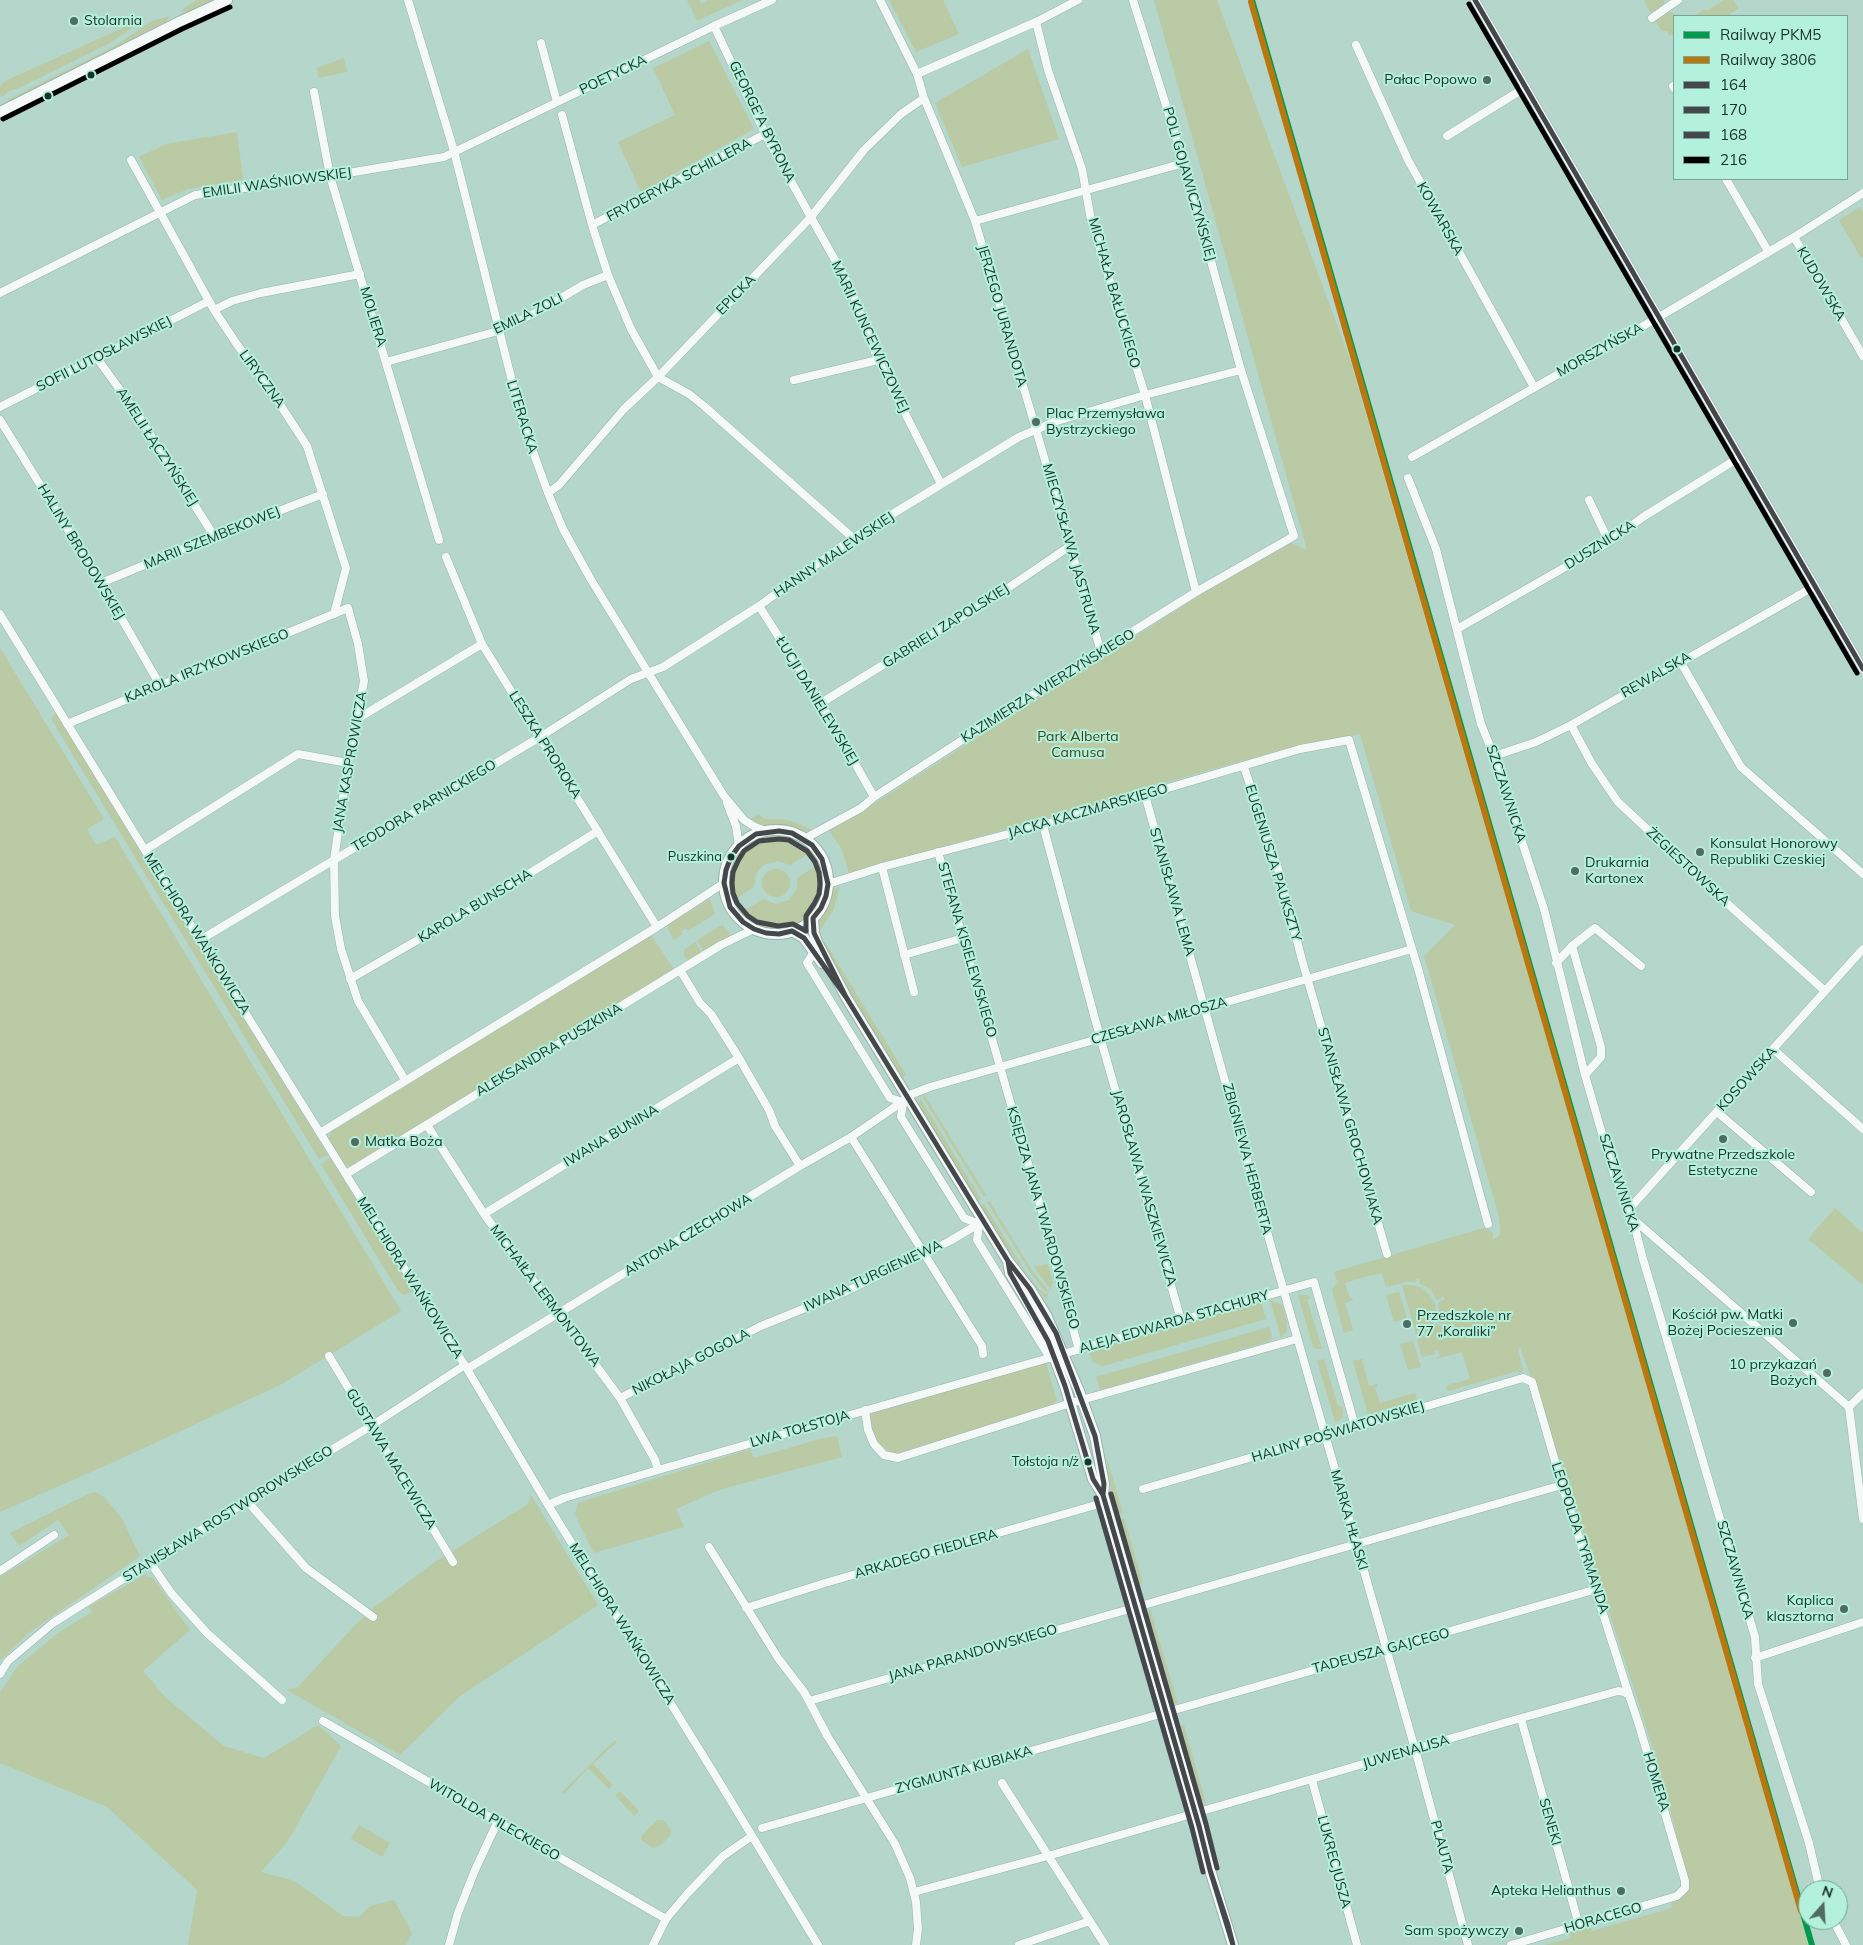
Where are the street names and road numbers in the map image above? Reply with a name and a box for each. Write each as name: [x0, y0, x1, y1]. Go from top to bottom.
street label: POETYCKA: [577, 52, 649, 98]
street label: GEORGE'A BYRONA: [725, 58, 799, 186]
street label: POLI GOJAWICZYŃSKIEJ: [1159, 105, 1219, 263]
street label: FRYDERYKA SCHILLERA: [604, 135, 754, 225]
street label: EMILII WAŚNIOWSKIEJ: [201, 164, 353, 202]
street label: KOWARSKA: [1413, 179, 1467, 259]
street label: MICHAŁA BAŁUCKIEGO: [1084, 216, 1144, 370]
street label: JERZEGO JURANDOTA: [974, 243, 1030, 389]
street label: KUDOWSKA: [1793, 244, 1849, 324]
street label: MARII KUNCEWICZOWEJ: [827, 258, 913, 416]
street label: EPICKA: [713, 271, 759, 319]
street label: MOLIERA: [356, 285, 390, 349]
street label: EMILA ZOLI: [490, 290, 566, 338]
street label: SOFII LUTOSŁAWSKIEJ: [34, 313, 174, 395]
street label: MORSZYŃSKA: [1554, 319, 1646, 381]
street label: LIRYCZNA: [235, 347, 289, 411]
street label: LITERACKA: [503, 378, 541, 456]
street label: AMELII ŁĄCZYŃSKIEJ: [112, 385, 202, 509]
street label: MIECZYSŁAWA JASTRUNA: [1039, 462, 1103, 636]
street label: HALINY BRODOWSKIEJ: [34, 481, 128, 623]
street label: MARII SZEMBEKOWEJ: [141, 503, 283, 573]
street label: HANNY MALEWSKIEJ: [771, 508, 897, 602]
street label: DUSZNICKA: [1562, 517, 1638, 573]
street label: GABRIELI ZAPOLSKIEJ: [880, 580, 1012, 672]
street label: KAROLA IRZYKOWSKIEGO: [122, 625, 292, 707]
street label: KAZIMIERZA WIERZYŃSKIEGO: [958, 626, 1138, 746]
street label: ŁUCJI DANIELEWSKIEJ: [772, 634, 862, 768]
street label: REWALSKA: [1618, 648, 1694, 702]
street label: LESZKA PROROKA: [505, 688, 585, 802]
street label: JANA KASPROWICZA: [329, 690, 371, 834]
street label: SZCZAWNICKA: [1482, 743, 1530, 845]
street label: TEODORA PARNICKIEGO: [349, 756, 499, 856]
street label: JACKA KACZMARSKIEGO: [1006, 780, 1170, 842]
street label: EUGENIUSZA PAUKSZTY: [1241, 783, 1305, 943]
street label: ŻEGIESTOWSKA: [1643, 824, 1733, 910]
street label: STANISŁAWA LEMA: [1146, 826, 1198, 958]
street label: MELCHIORA WAŃKOWICZA: [140, 850, 254, 1018]
street label: STEFANA KISIELEWSKIEGO: [934, 860, 1000, 1040]
street label: KAROLA BUNSCHA: [415, 865, 535, 947]
street label: CZESŁAWA MIŁOSZA: [1089, 993, 1229, 1049]
street label: ALEKSANDRA PUSZKINA: [473, 1000, 625, 1100]
street label: STANISŁAWA GROCHOWIAKA: [1314, 1025, 1386, 1227]
street label: KOSOWSKA: [1713, 1043, 1781, 1115]
street label: ZBIGNIEWA HERBERTA: [1219, 1081, 1275, 1237]
street label: JAROSŁAWA IWASZKIEWICZA: [1108, 1088, 1180, 1288]
street label: IWANA BUNINA: [561, 1101, 661, 1171]
street label: KSIĘDZA JANA TWARDOWSKIEGO: [1003, 1105, 1083, 1331]
street label: SZCZAWNICKA: [1595, 1132, 1643, 1234]
street label: ANTONA CZECHOWA: [621, 1190, 755, 1280]
street label: MELCHIORA WAŃKOWICZA: [353, 1194, 467, 1362]
street label: MICHAIŁA LERMONTOWA: [486, 1222, 604, 1370]
street label: IWANA TURGIENIEWA: [801, 1237, 945, 1315]
street label: ALEJA EDWARDA STACHURY: [1077, 1287, 1271, 1357]
street label: NIKOŁAJA GOGOLA: [629, 1325, 753, 1399]
street label: GUSTAWA MACEWICZA: [342, 1385, 440, 1533]
street label: HALINY POŚWIATOWSKIEJ: [1250, 1398, 1426, 1466]
street label: LWA TOŁSTOJA: [748, 1407, 852, 1451]
street label: STANISŁAWA ROSTWOROWSKIEGO: [120, 1442, 336, 1586]
street label: LEOPOLDA TYRMANDA: [1548, 1460, 1612, 1616]
street label: MARKA HŁASKI: [1327, 1468, 1371, 1572]
street label: SZCZAWNICKA: [1713, 1519, 1757, 1621]
street label: ARKADEGO FIEDLERA: [853, 1526, 999, 1582]
street label: MELCHIORA WAŃKOWICZA: [565, 1540, 679, 1708]
street label: JANA PARANDOWSKIEGO: [887, 1621, 1059, 1685]
street label: TADEUSZA GAJCEGO: [1310, 1625, 1452, 1677]
street label: JUWENALISA: [1361, 1732, 1451, 1772]
street label: ZYGMUNTA KUBIAKA: [894, 1742, 1034, 1798]
street label: HOMERA: [1639, 1750, 1673, 1814]
street label: WITOLDA PILECKIEGO: [425, 1775, 563, 1865]
street label: SENEKI: [1535, 1797, 1565, 1847]
street label: LUKRECJUSZA: [1314, 1814, 1354, 1910]
street label: PLAUTA: [1427, 1818, 1457, 1876]
street label: HORACEGO: [1562, 1899, 1644, 1937]

